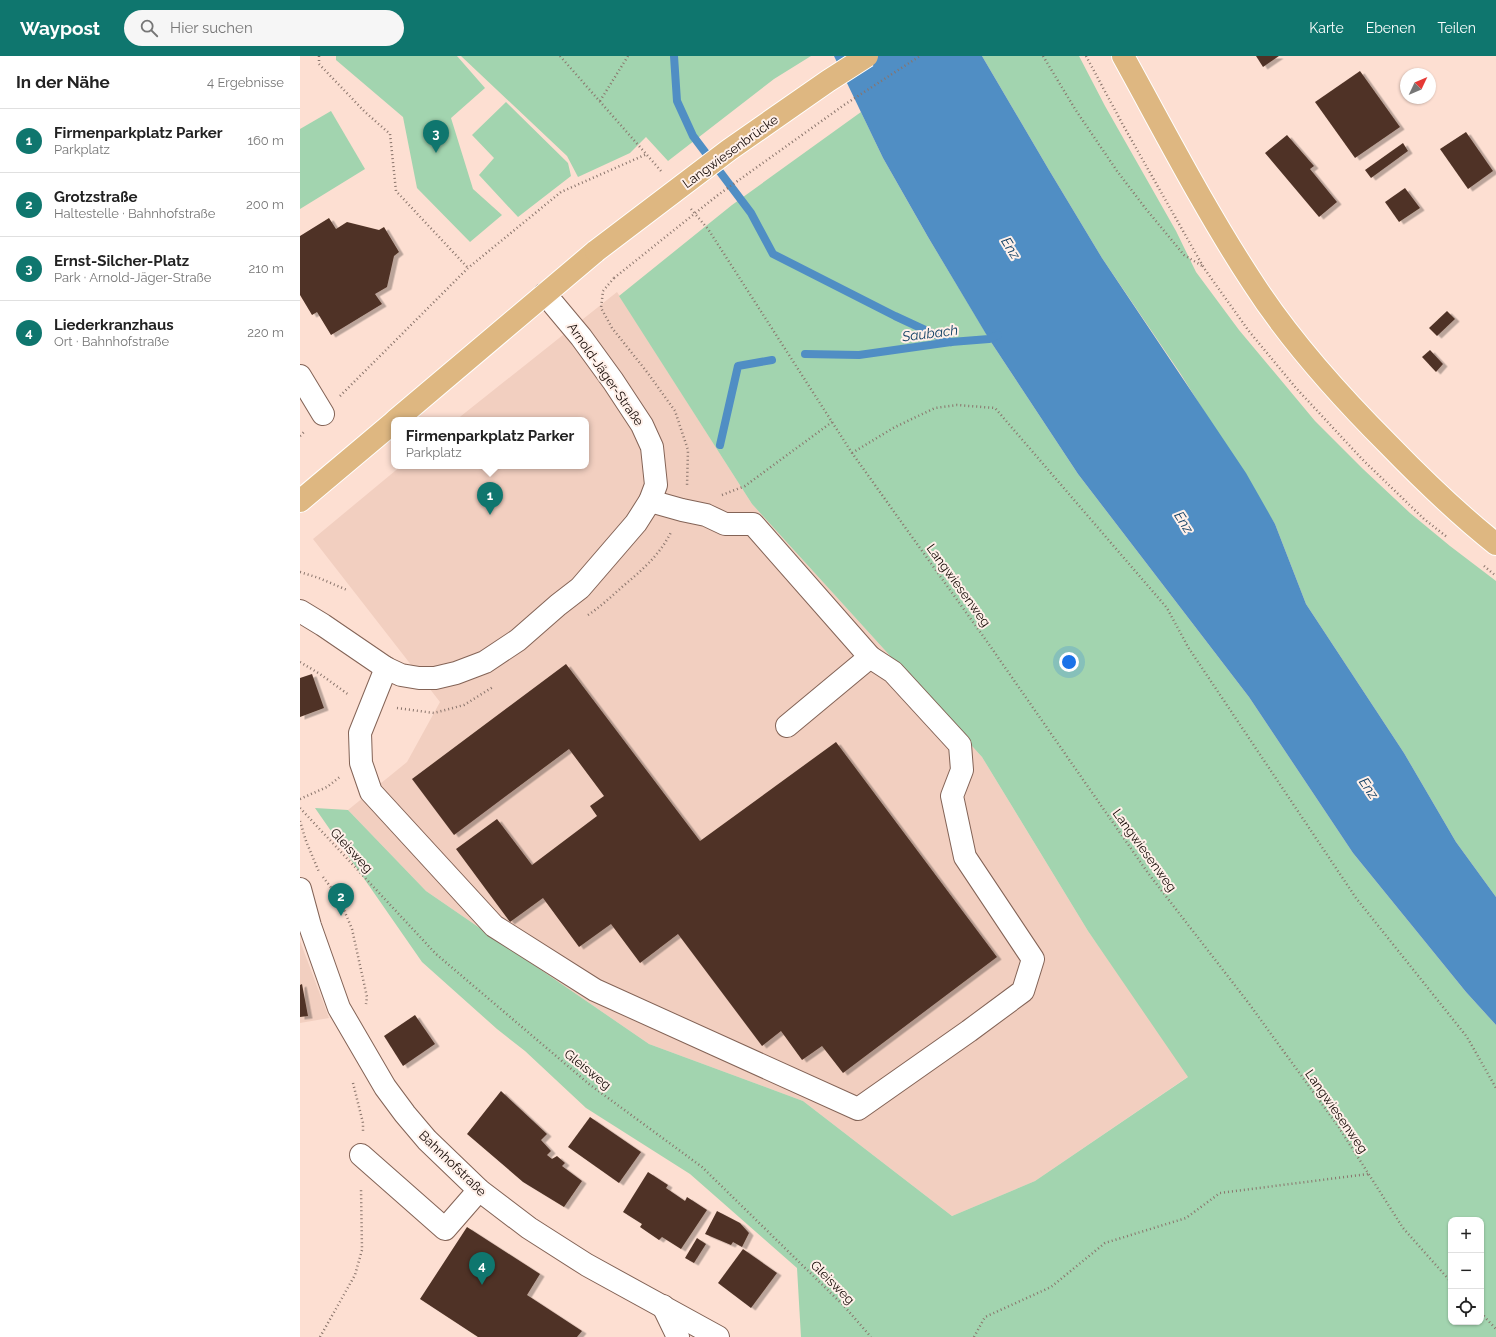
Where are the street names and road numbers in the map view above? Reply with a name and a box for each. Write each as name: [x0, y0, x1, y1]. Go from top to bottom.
street label: Langwiesenbrücke: [680, 111, 781, 191]
street label: Arnold-Jäger-Straße: [564, 320, 647, 429]
street label: Langwiesenweg: [924, 541, 994, 630]
street label: Langwiesenweg: [1110, 806, 1180, 895]
street label: Gleisweg: [327, 825, 376, 876]
street label: Gleisweg: [561, 1046, 614, 1093]
street label: Langwiesenweg: [1302, 1067, 1371, 1156]
street label: Bahnhofstraße: [416, 1128, 490, 1199]
street label: Gleisweg: [808, 1257, 858, 1307]

